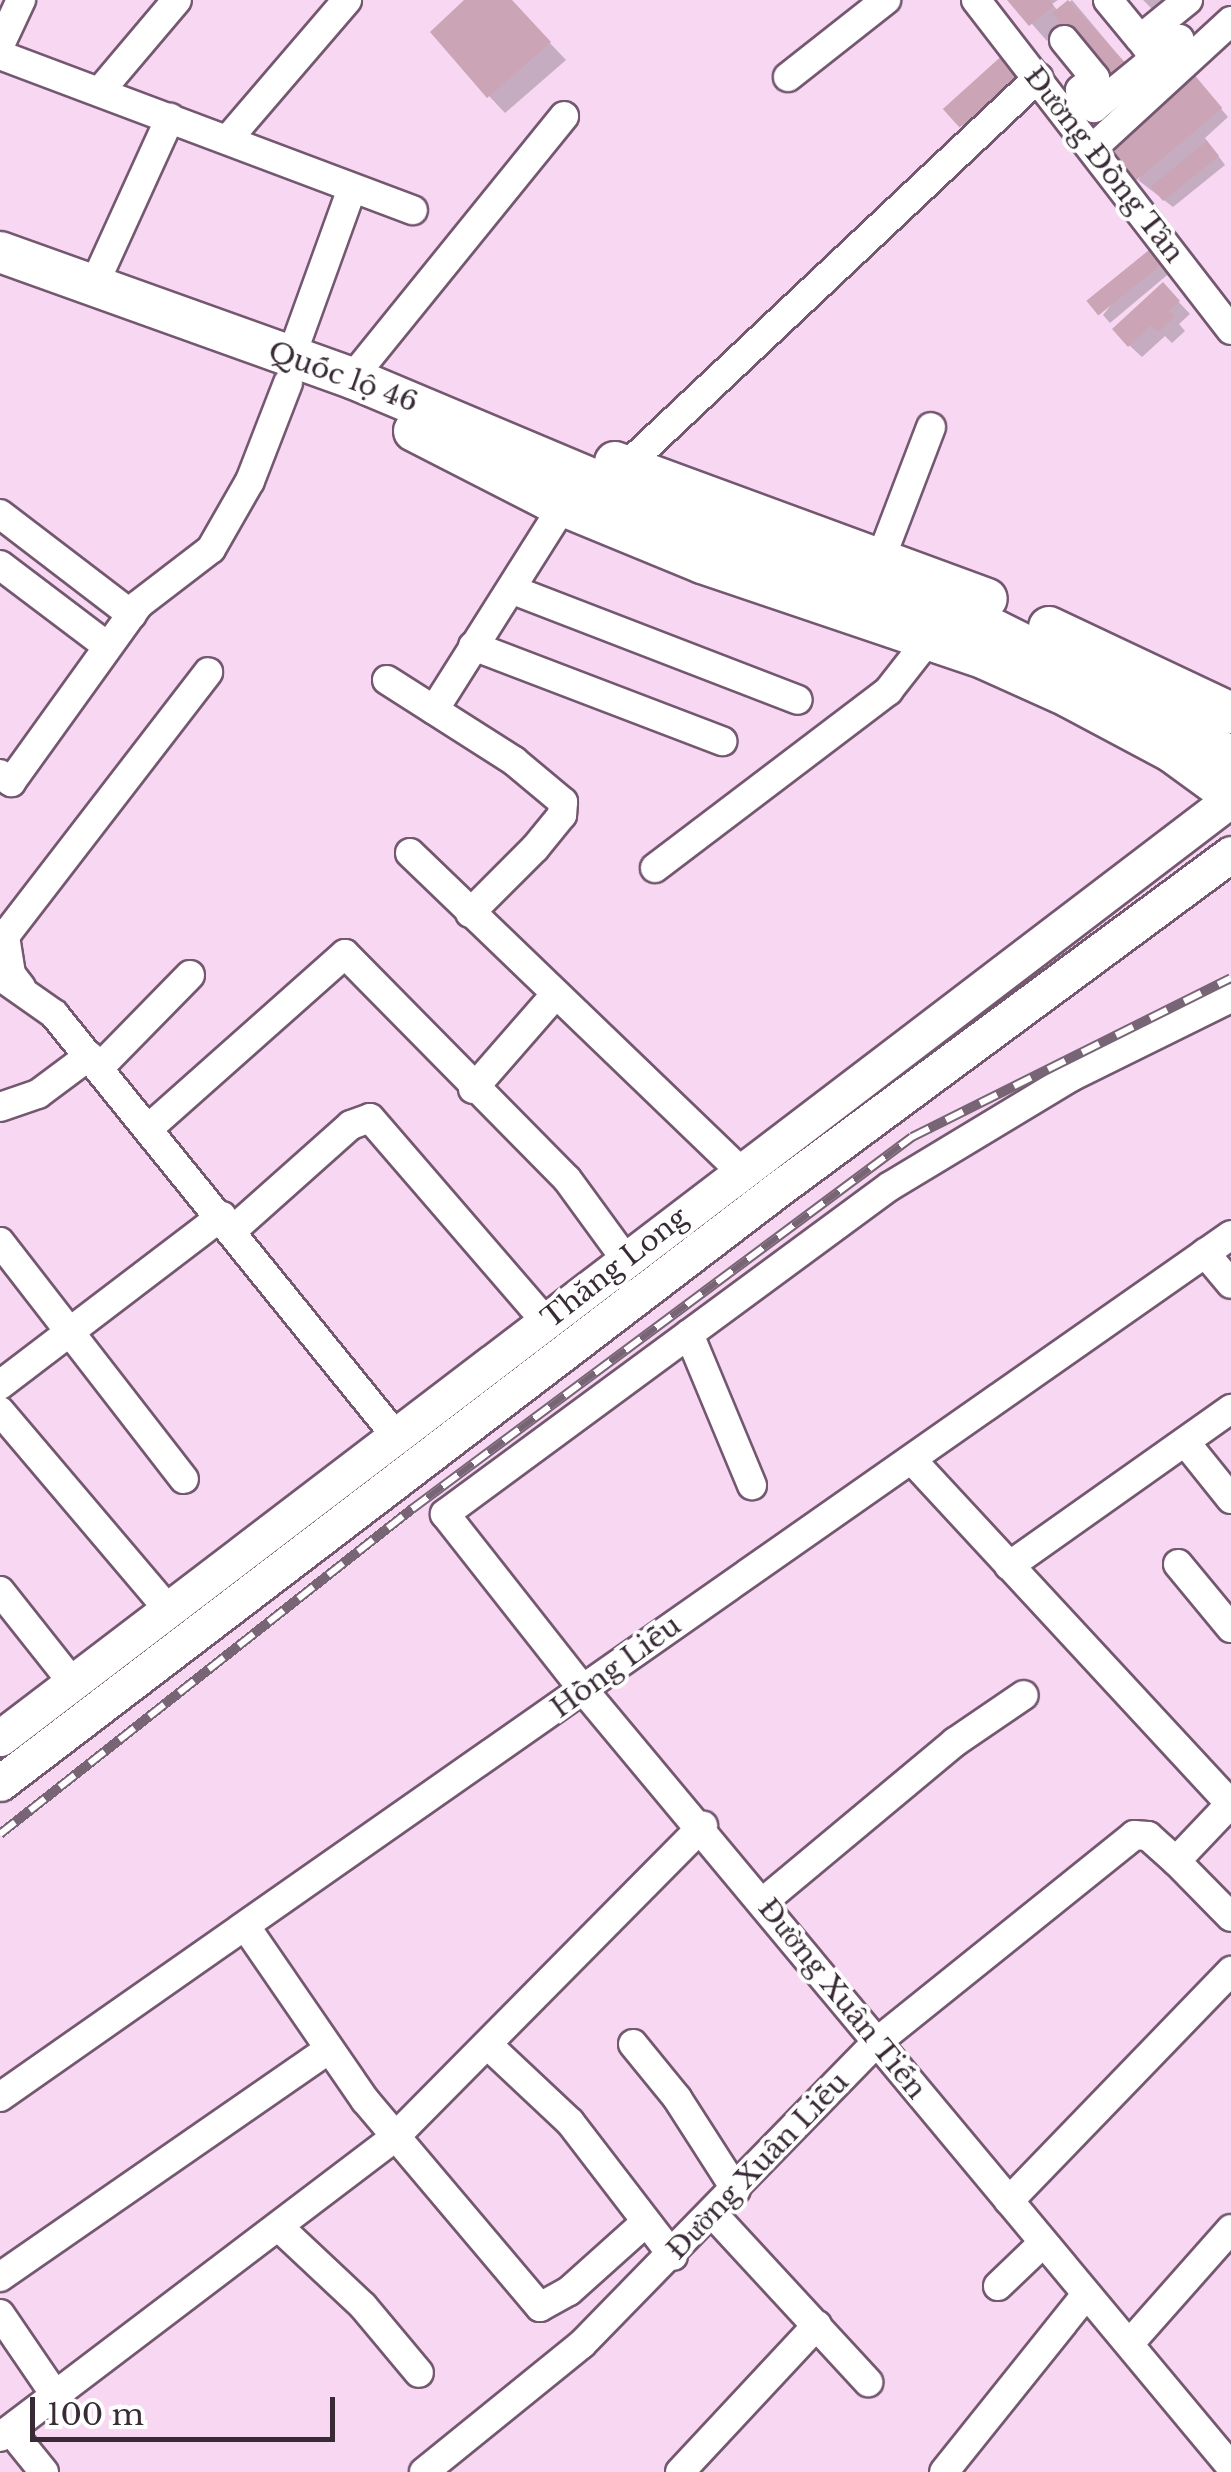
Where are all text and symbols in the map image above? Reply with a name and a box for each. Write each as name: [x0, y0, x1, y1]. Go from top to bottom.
street label: Đường Đồng Tân: [1017, 60, 1191, 270]
street label: Quốc lộ 46: [264, 334, 422, 420]
street label: Thăng Long: [535, 1201, 695, 1335]
street label: Hồng Liễu: [545, 1609, 687, 1725]
street label: Đường Xuân Tiến: [750, 1891, 934, 2107]
street label: Đường Xuân Liễu: [660, 2065, 856, 2267]
scale bar: [35, 2377, 340, 2439]
text: 100 m: [47, 2396, 144, 2433]

